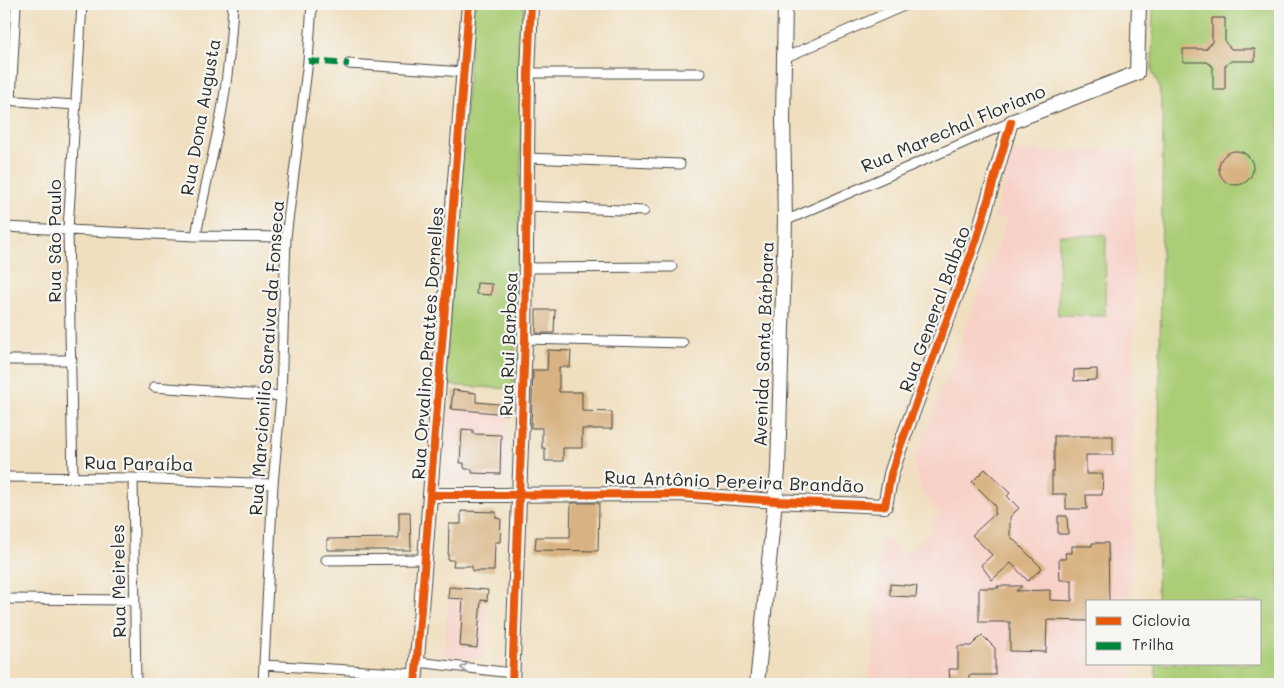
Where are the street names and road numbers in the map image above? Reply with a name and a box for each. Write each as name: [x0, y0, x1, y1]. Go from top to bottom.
street label: Rua Dona Augusta: [174, 37, 226, 197]
street label: Rua Marechal Floriano: [857, 78, 1049, 178]
street label: Rua São Paulo: [42, 179, 66, 303]
street label: Rua Marcionilio Saraiva da Fonseca: [243, 200, 289, 516]
street label: Rua Orvalino Prattes Dornelles: [405, 206, 449, 480]
street label: Rua General Balbão: [893, 222, 975, 395]
street label: Avenida Santa Bárbara: [747, 241, 779, 447]
street label: Rua Rui Barbosa: [493, 271, 523, 417]
street label: Rua Paraíba: [84, 450, 194, 476]
street label: Rua Antônio Pereira Brandão: [604, 464, 865, 498]
street label: Rua Meireles: [105, 524, 131, 638]

